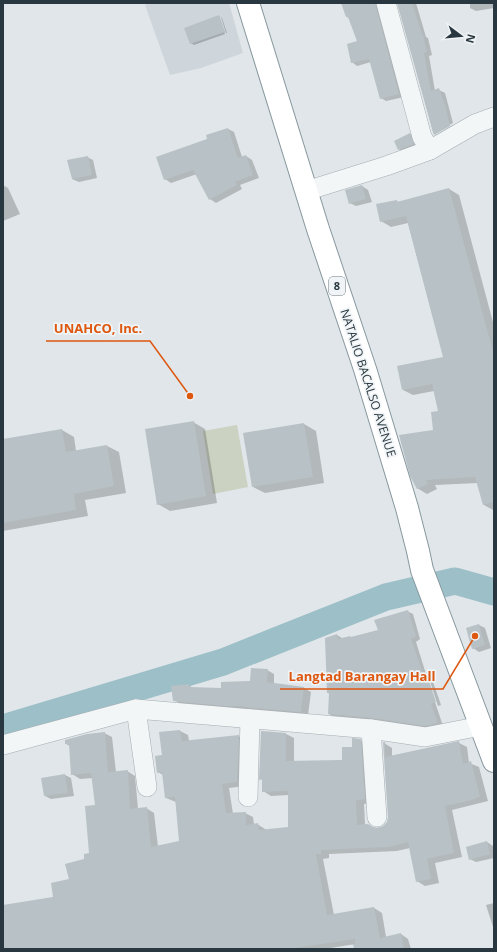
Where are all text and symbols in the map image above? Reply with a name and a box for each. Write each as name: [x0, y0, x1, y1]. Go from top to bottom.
north arrow: [441, 16, 481, 56]
text: N: [463, 33, 480, 45]
road number: 8: [329, 277, 345, 295]
street label: NATALIO BACALSO AVENUE: [337, 307, 400, 459]
callout: UNAHCO, Inc.: [46, 316, 150, 341]
text: UNAHCO, Inc.: [54, 319, 142, 337]
callout: Langtad Barangay Hall: [280, 664, 443, 689]
text: Langtad Barangay Hall: [289, 667, 435, 685]

